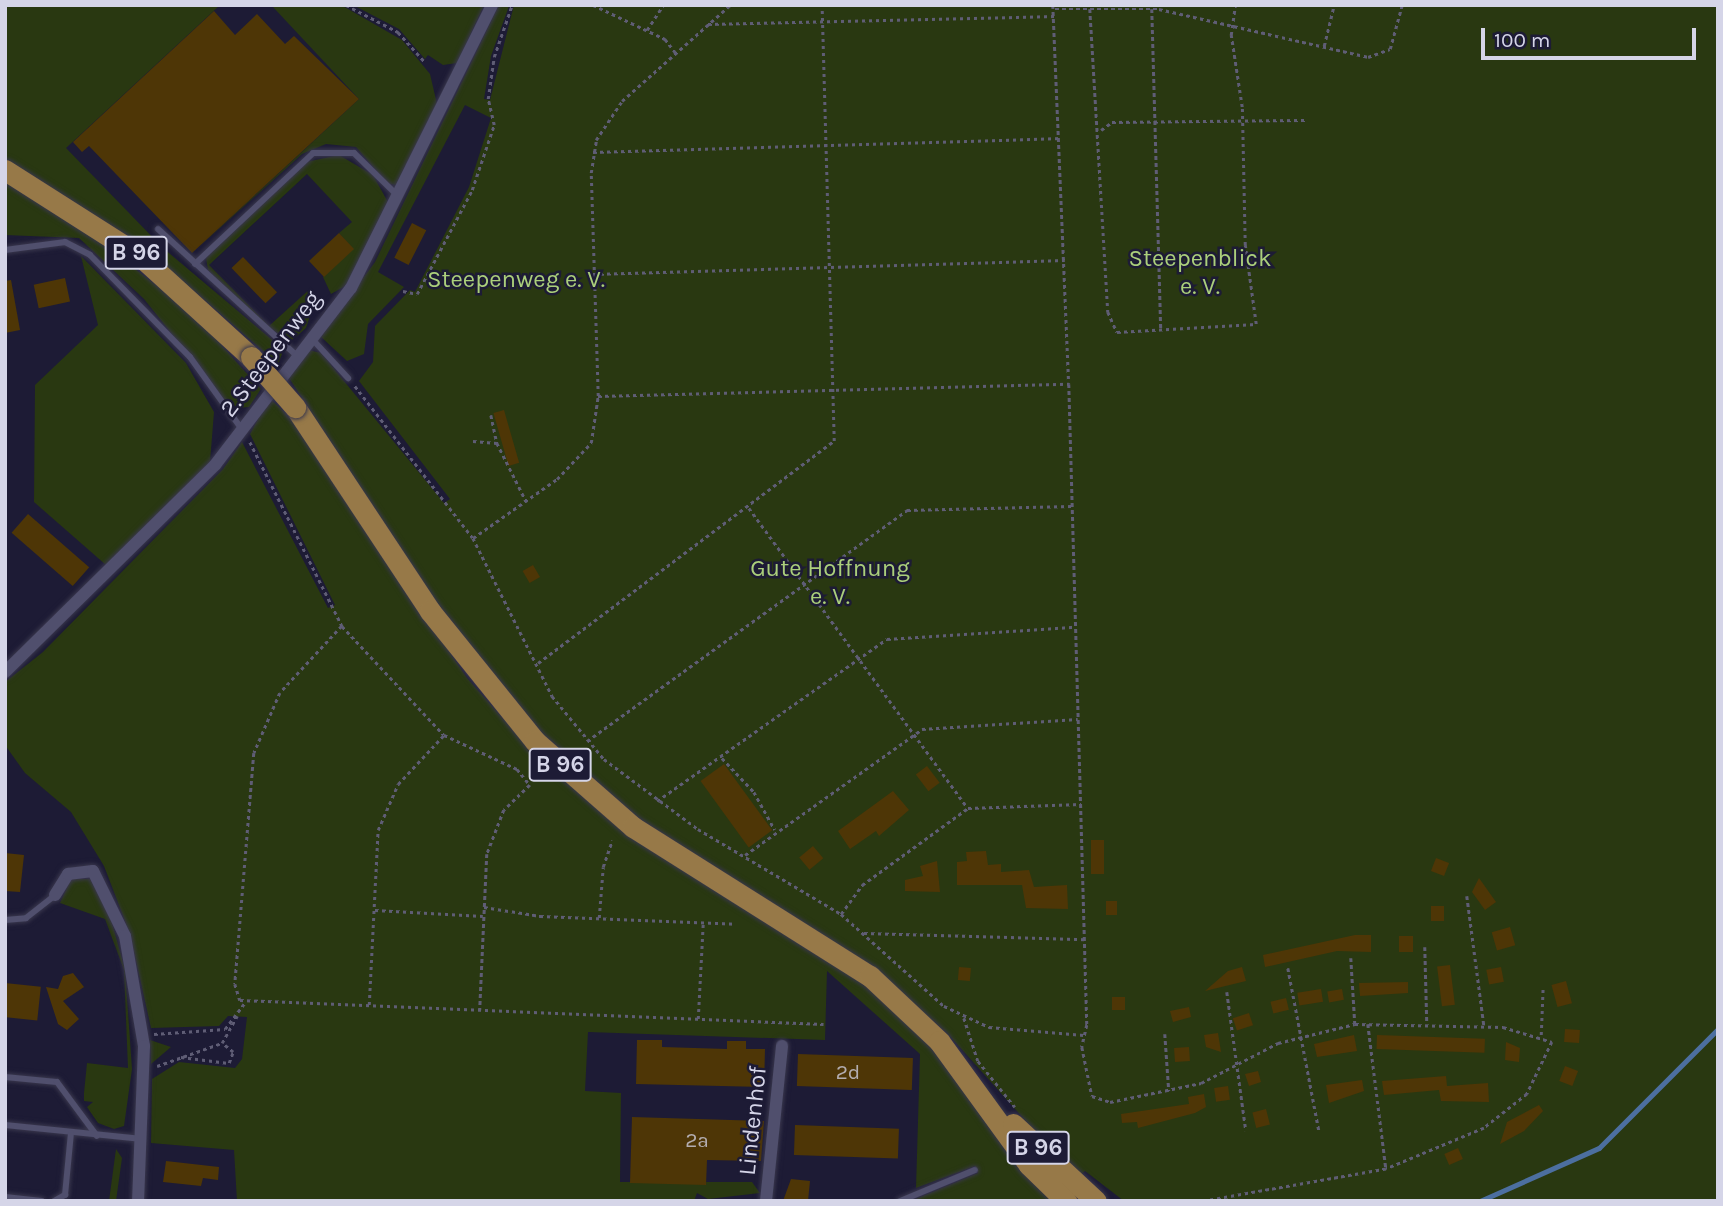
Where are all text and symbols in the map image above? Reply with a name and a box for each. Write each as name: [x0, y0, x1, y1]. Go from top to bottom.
scale bar: [1485, 14, 1700, 58]
text: 100 m: [1494, 28, 1551, 52]
road number: B 96: [104, 234, 168, 272]
park label: Steepenblick e. V.: [1128, 245, 1272, 301]
park label: Steepenweg e. V.: [427, 266, 605, 294]
street label: 2.Steepenweg: [214, 285, 328, 423]
park label: Gute Hoffnung e. V.: [750, 555, 910, 611]
road number: B 96: [528, 746, 592, 785]
house number: 2d: [836, 1059, 860, 1085]
street label: Lindenhof: [733, 1065, 773, 1177]
house number: 2a: [685, 1127, 709, 1153]
road number: B 96: [1006, 1128, 1070, 1168]

